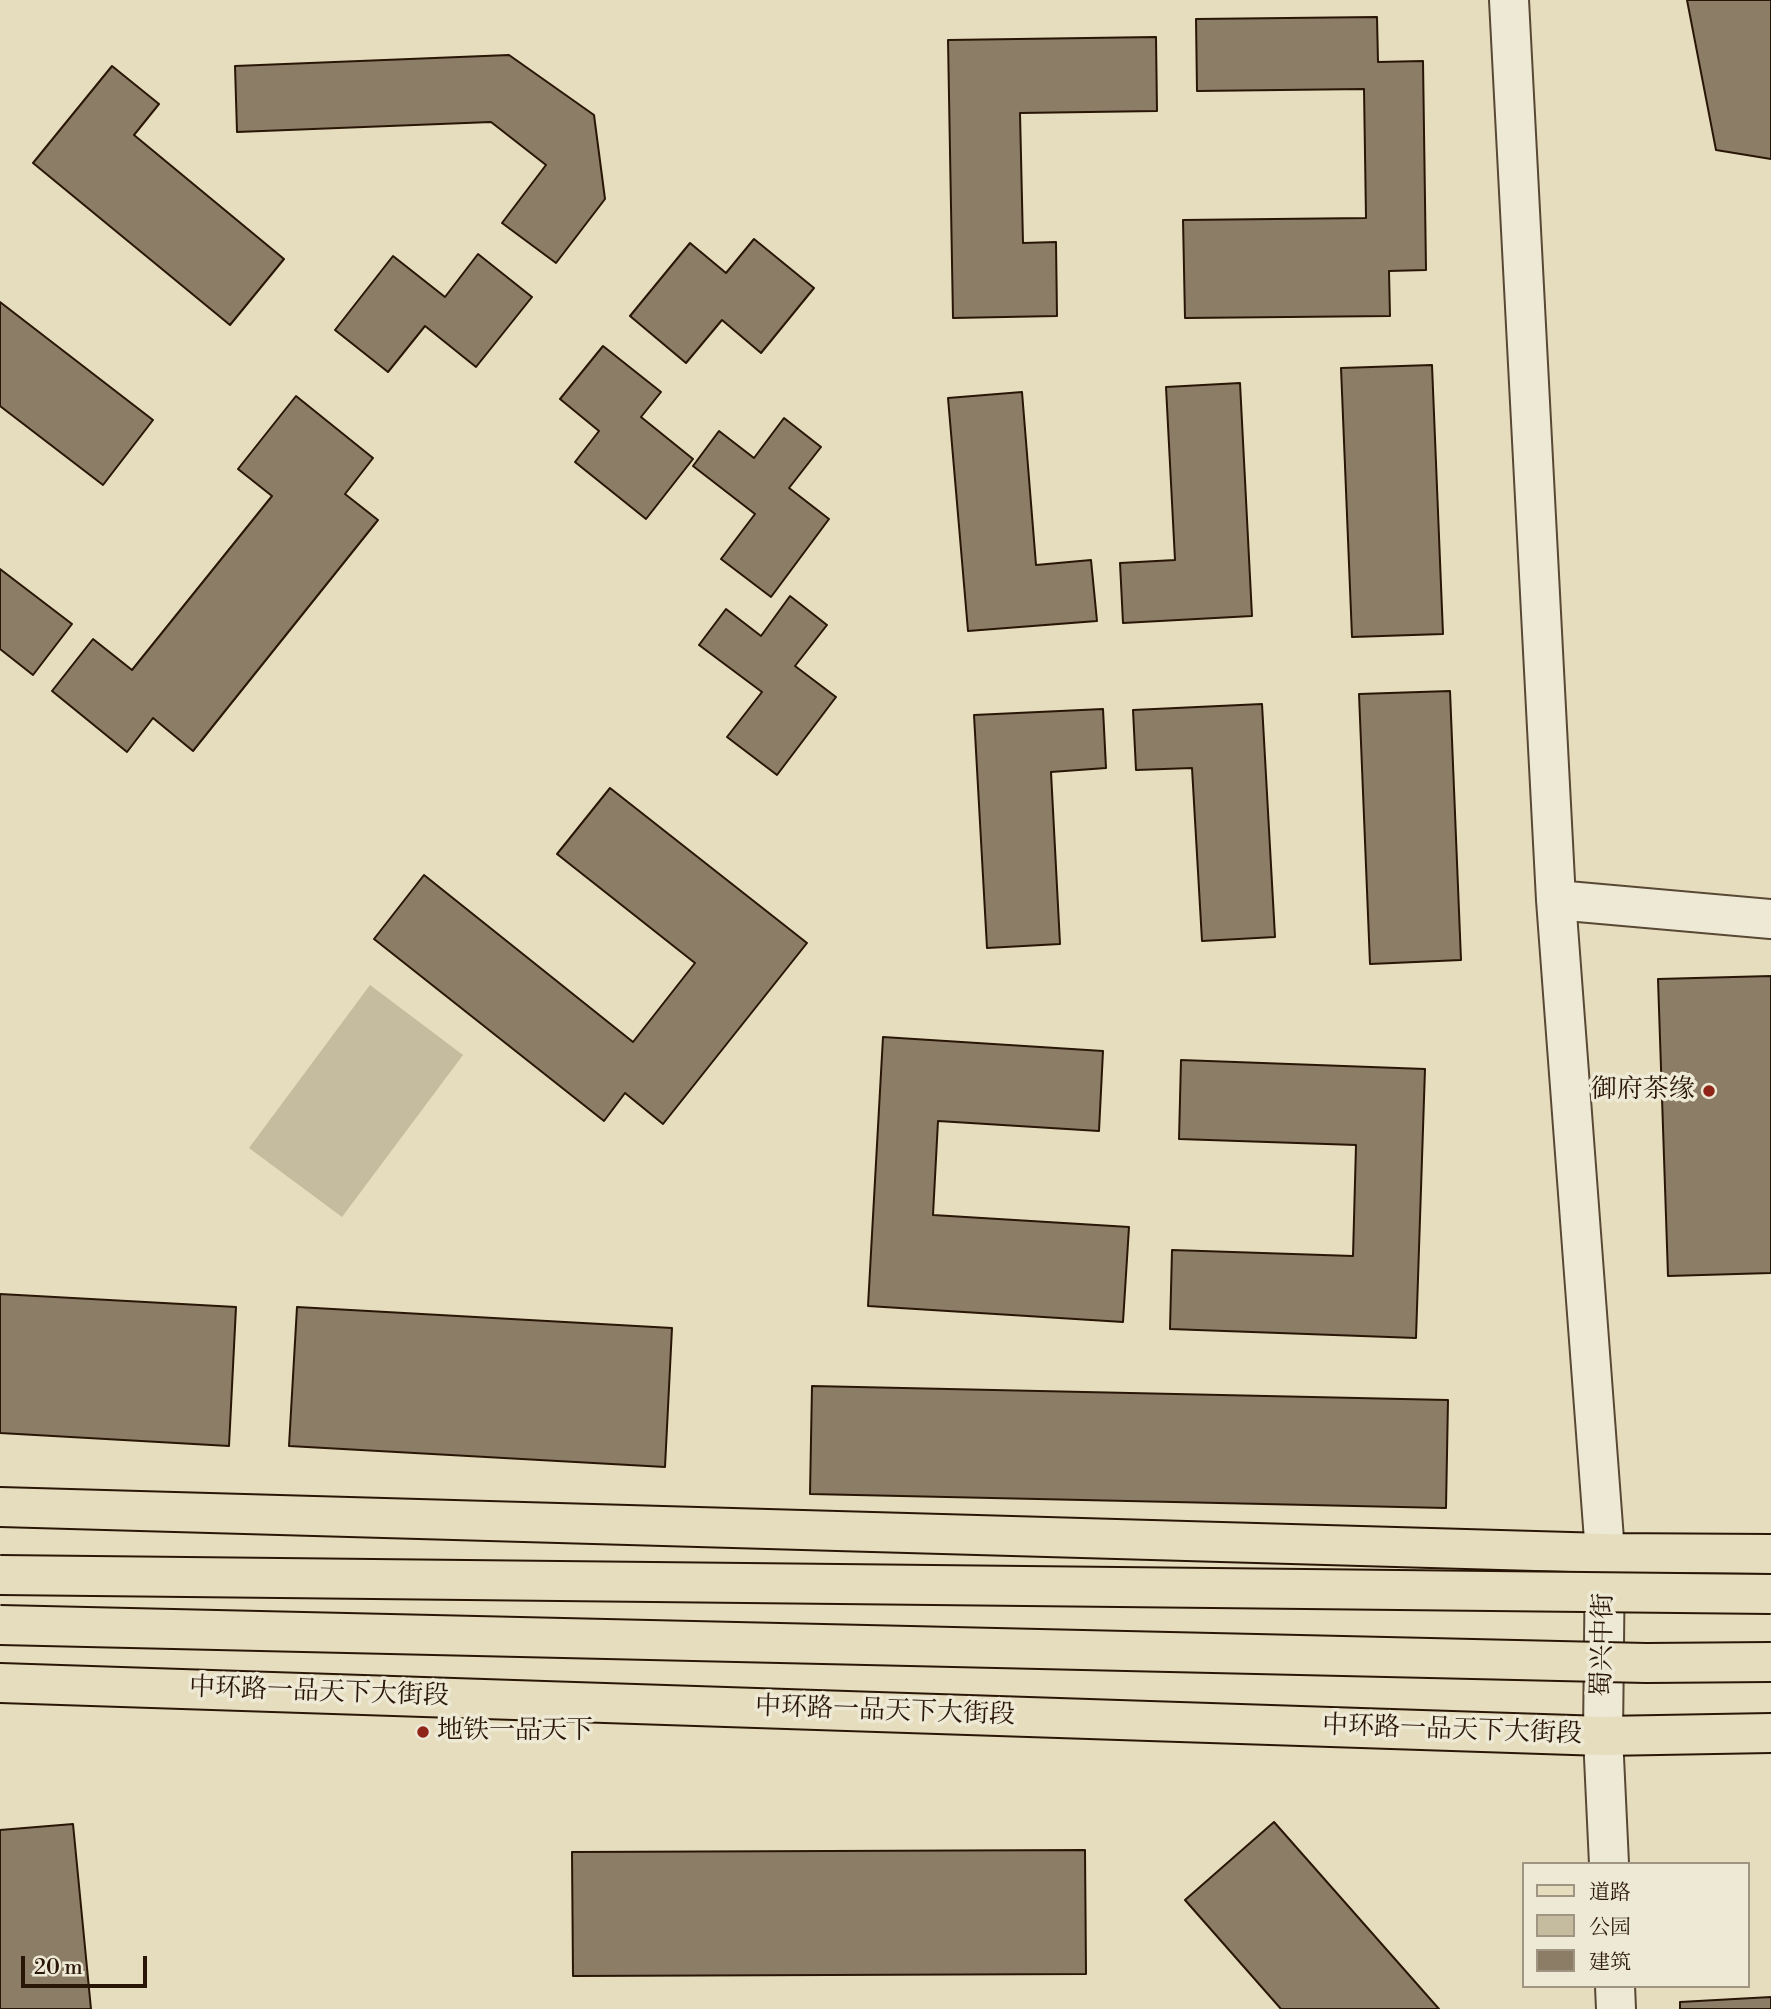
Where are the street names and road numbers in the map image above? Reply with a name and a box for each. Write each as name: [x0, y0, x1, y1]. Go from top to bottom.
street label: 蜀兴中街: [1587, 1593, 1621, 1697]
street label: 中环路一品天下大街段: [189, 1673, 449, 1713]
street label: 中环路一品天下大街段: [755, 1692, 1015, 1732]
street label: 中环路一品天下大街段: [1322, 1711, 1582, 1751]

